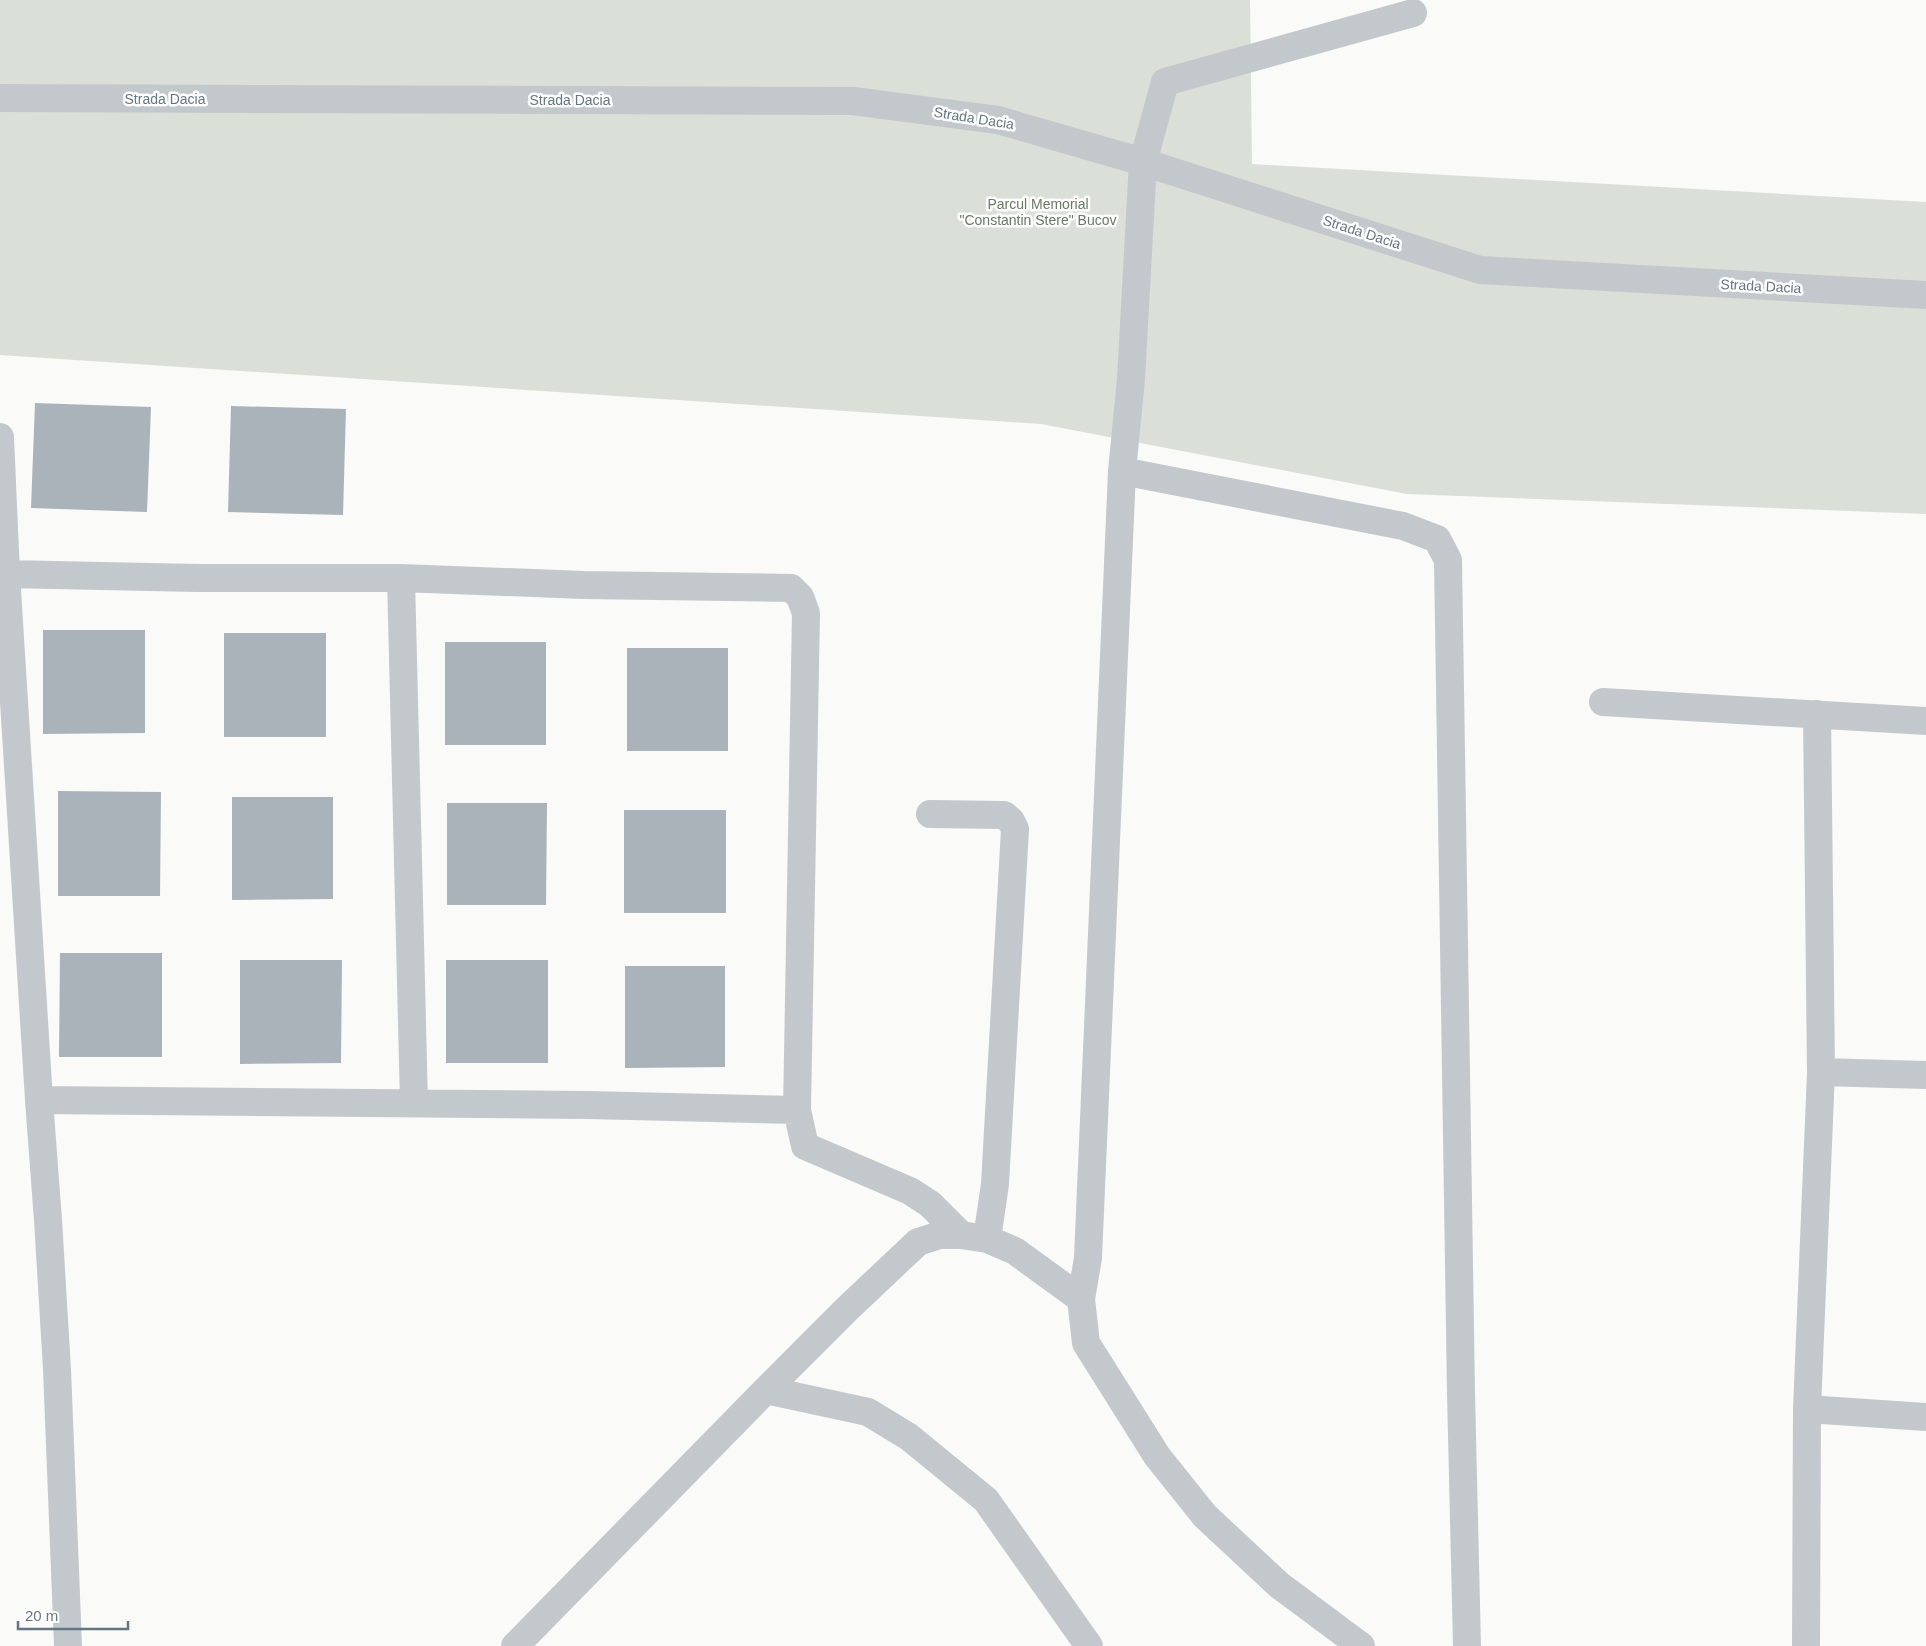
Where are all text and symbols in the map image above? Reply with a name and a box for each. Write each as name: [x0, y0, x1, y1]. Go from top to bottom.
street label: Strada Dacia: [125, 91, 206, 107]
street label: Strada Dacia: [530, 92, 611, 108]
street label: Strada Dacia: [933, 104, 1015, 132]
park label: Parcul Memorial "Constantin Stere" Bucov: [959, 196, 1117, 228]
street label: Strada Dacia: [1321, 212, 1403, 252]
street label: Strada Dacia: [1720, 276, 1802, 296]
scale bar: [18, 1598, 128, 1630]
text: 20 m: [25, 1607, 58, 1624]

